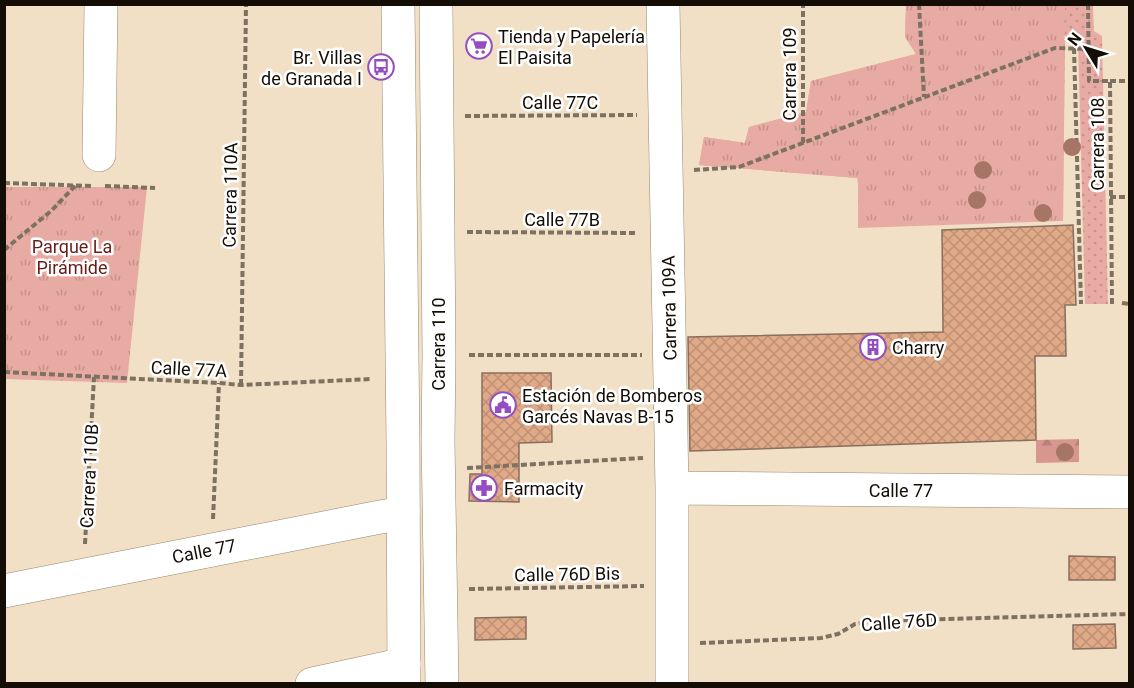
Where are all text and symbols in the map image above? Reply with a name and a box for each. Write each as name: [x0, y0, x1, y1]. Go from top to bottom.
north arrow: [1056, 18, 1116, 78]
place label: Tienda y Papelería El Paisita: [498, 26, 645, 68]
street label: Carrera 109: [779, 27, 800, 121]
text: N: [1064, 29, 1086, 49]
supermarket icon: Tienda y Papelería El Paisita: [464, 31, 494, 61]
place label: Br. Villas de Granada I: [261, 47, 362, 89]
bus stop icon: Br. Villas de Granada I: [366, 52, 396, 82]
street label: Calle 77C: [522, 92, 598, 113]
street label: Carrera 108: [1087, 97, 1108, 191]
street label: Carrera 110A: [219, 142, 241, 248]
street label: Calle 77B: [524, 209, 600, 230]
park label: Parque La Pirámide: [32, 236, 112, 278]
street label: Carrera 109A: [658, 255, 680, 361]
street label: Carrera 110: [428, 297, 449, 391]
building icon: Charry: [858, 332, 888, 362]
place label: Charry: [892, 337, 945, 358]
street label: Calle 77A: [150, 357, 228, 381]
place label: Estación de Bomberos Garcés Navas B-15: [522, 385, 702, 427]
public building icon: Estación de Bomberos Garcés Navas B-15: [488, 390, 518, 420]
street label: Carrera 110B: [76, 423, 102, 529]
pharmacy icon: Farmacity: [469, 473, 499, 503]
place label: Farmacity: [504, 478, 584, 499]
street label: Calle 77: [869, 480, 933, 501]
street label: Calle 77: [170, 535, 238, 567]
street label: Calle 76D Bis: [514, 563, 620, 585]
street label: Calle 76D: [860, 609, 938, 635]

